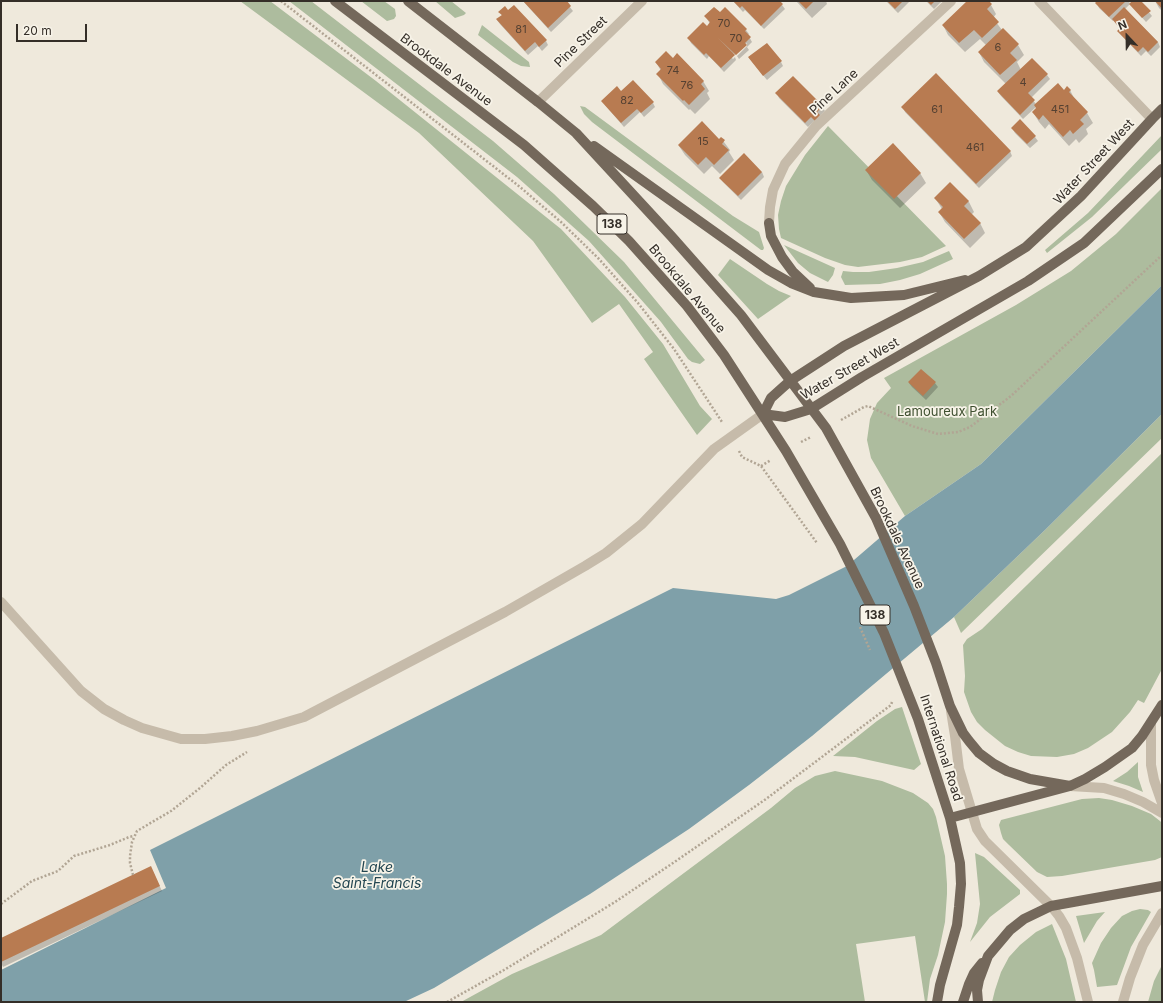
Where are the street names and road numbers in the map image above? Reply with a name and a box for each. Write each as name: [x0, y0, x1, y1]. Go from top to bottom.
street label: Pine Street: [551, 13, 611, 71]
street label: Brookdale Avenue: [397, 30, 495, 110]
street label: Pine Lane: [807, 66, 861, 118]
street label: Water Street West: [1050, 116, 1138, 208]
road number: 138: [597, 214, 627, 234]
street label: Brookdale Avenue: [645, 241, 729, 337]
street label: Water Street West: [798, 335, 902, 403]
street label: Brookdale Avenue: [866, 484, 928, 592]
road number: 138: [860, 605, 890, 625]
street label: International Road: [916, 693, 966, 803]

